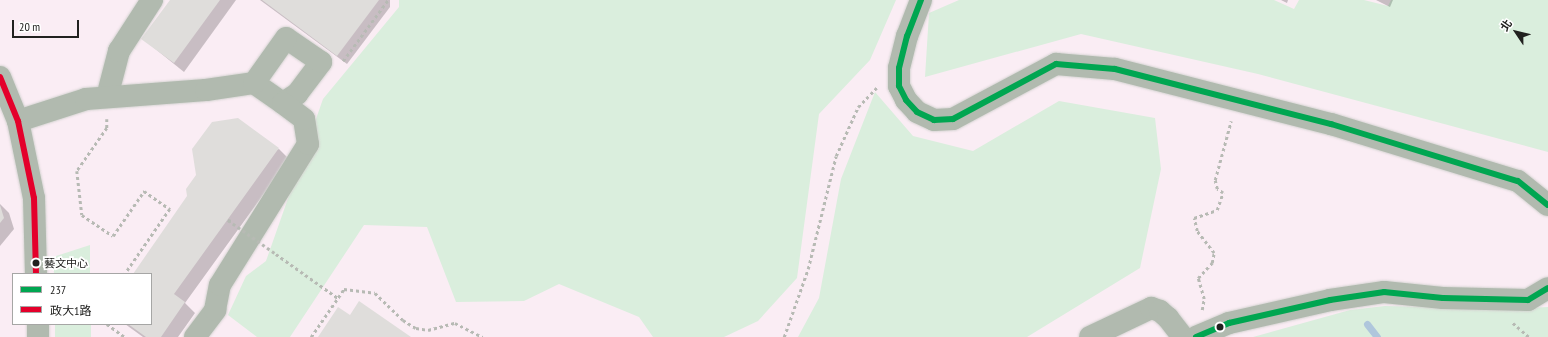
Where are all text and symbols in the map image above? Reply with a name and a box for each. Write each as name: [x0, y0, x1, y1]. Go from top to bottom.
scale bar: [14, 12, 81, 38]
north arrow: [1496, 12, 1536, 52]
text: 北: [1497, 17, 1515, 34]
text: 20 m: [19, 19, 40, 34]
place label: 藝文中心: [44, 256, 88, 270]
marker: 藝文中心: [31, 258, 41, 268]
legend: [12, 273, 152, 325]
text: 237: [50, 282, 66, 297]
text: 政大1路: [50, 303, 91, 318]
unlabelled marker: [1215, 322, 1225, 332]

